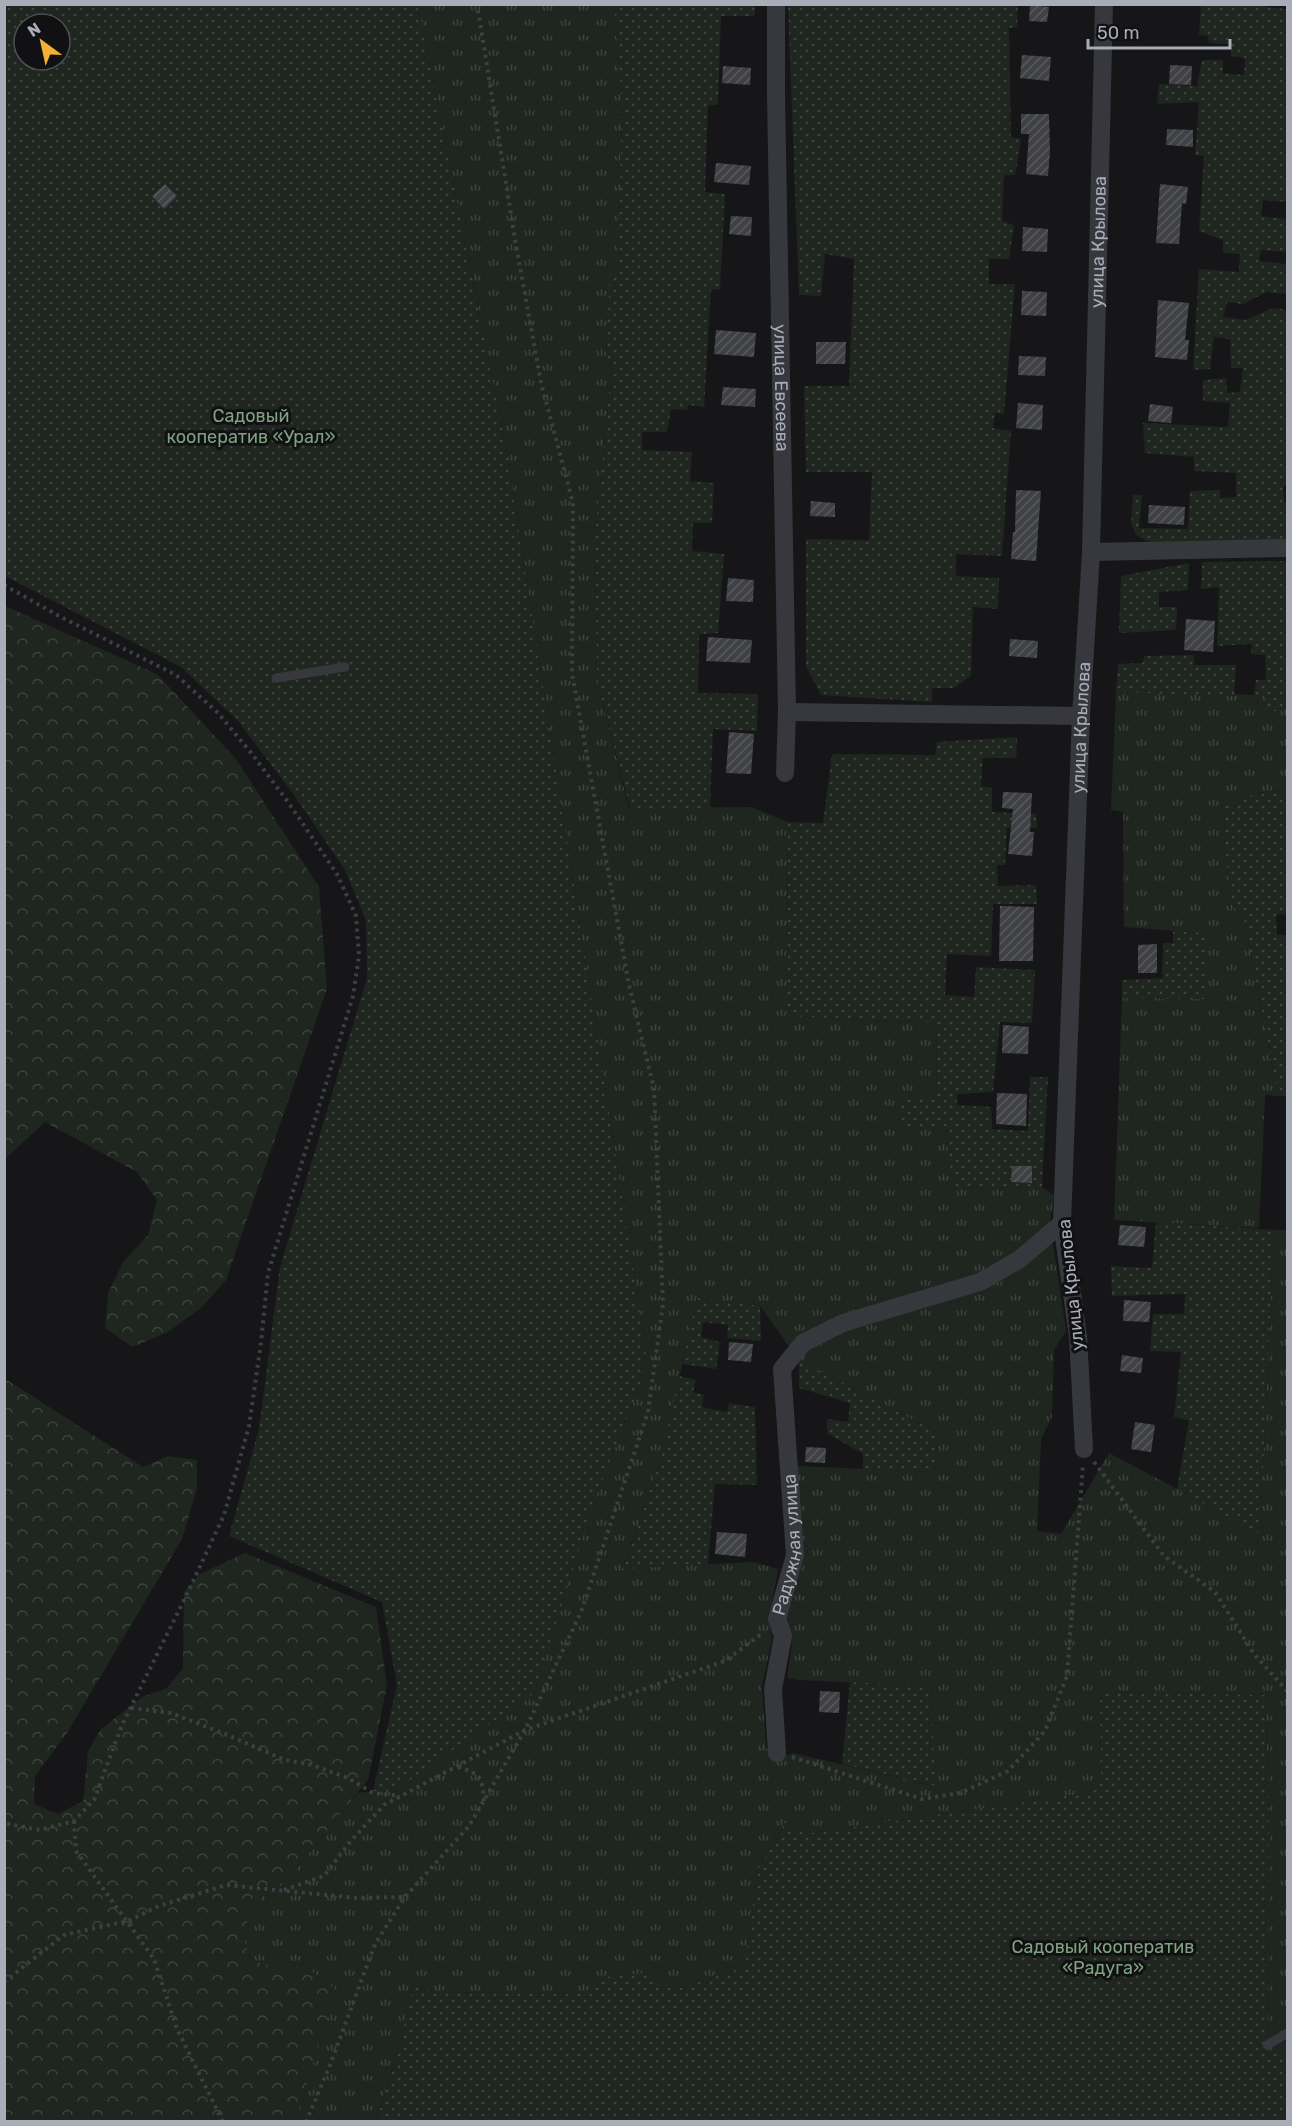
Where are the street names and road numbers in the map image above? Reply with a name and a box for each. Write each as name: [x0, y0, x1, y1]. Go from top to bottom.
street label: улица Крылова: [1086, 176, 1111, 308]
street label: улица Евсеева: [769, 324, 793, 452]
street label: улица Крылова: [1067, 661, 1095, 794]
street label: улица Крылова: [1053, 1218, 1089, 1352]
street label: Радужная улица: [768, 1473, 807, 1618]

